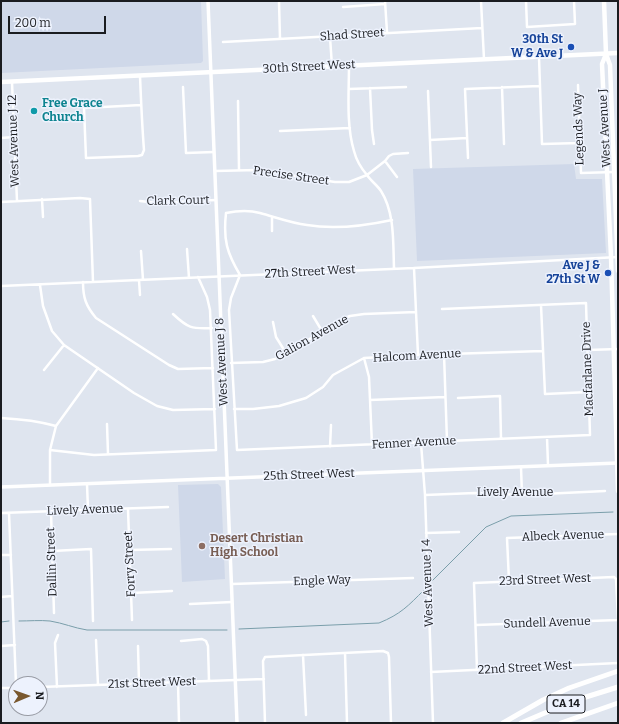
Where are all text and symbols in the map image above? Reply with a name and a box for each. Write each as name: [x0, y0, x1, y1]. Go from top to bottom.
scale bar: [10, 8, 108, 34]
text: 200 m: [15, 16, 51, 30]
street label: Shad Street: [319, 26, 385, 44]
place label: 30th St W & Ave J: [511, 33, 563, 61]
marker: 30th St W & Ave J: [566, 42, 576, 52]
street label: 30th Street West: [262, 57, 356, 77]
street label: West Avenue J: [596, 88, 614, 168]
street label: Legends Way: [571, 92, 587, 166]
street label: West Avenue J 12: [5, 94, 23, 188]
place label: Free Grace Church: [42, 97, 103, 125]
marker: Free Grace Church: [29, 106, 39, 116]
street label: Precise Street: [252, 164, 330, 188]
street label: Clark Court: [146, 193, 210, 209]
place label: Ave J & 27th St W: [546, 259, 600, 287]
street label: 27th Street West: [264, 262, 356, 282]
marker: Ave J & 27th St W: [603, 268, 613, 278]
street label: Galion Avenue: [273, 312, 351, 364]
street label: West Avenue J 8: [212, 317, 232, 407]
street label: Macfarlane Drive: [579, 321, 597, 417]
street label: Halcom Avenue: [373, 347, 461, 365]
street label: Fenner Avenue: [371, 434, 457, 452]
street label: 25th Street West: [263, 466, 355, 484]
street label: Lively Avenue: [477, 486, 553, 500]
street label: Lively Avenue: [46, 501, 124, 519]
street label: Dallin Street: [44, 527, 60, 597]
street label: Albeck Avenue: [521, 527, 605, 545]
street label: Forry Street: [121, 531, 139, 597]
place label: Desert Christian High School: [210, 532, 303, 560]
street label: West Avenue J 4: [419, 539, 437, 627]
marker: Desert Christian High School: [197, 541, 207, 551]
street label: 23rd Street West: [499, 571, 591, 589]
street label: Engle Way: [293, 573, 351, 589]
street label: Sundell Avenue: [503, 614, 591, 632]
street label: 22nd Street West: [477, 658, 573, 678]
street label: 21st Street West: [108, 674, 196, 692]
north arrow: [8, 676, 48, 716]
text: N: [33, 691, 46, 700]
road number: CA 14: [547, 695, 585, 713]

